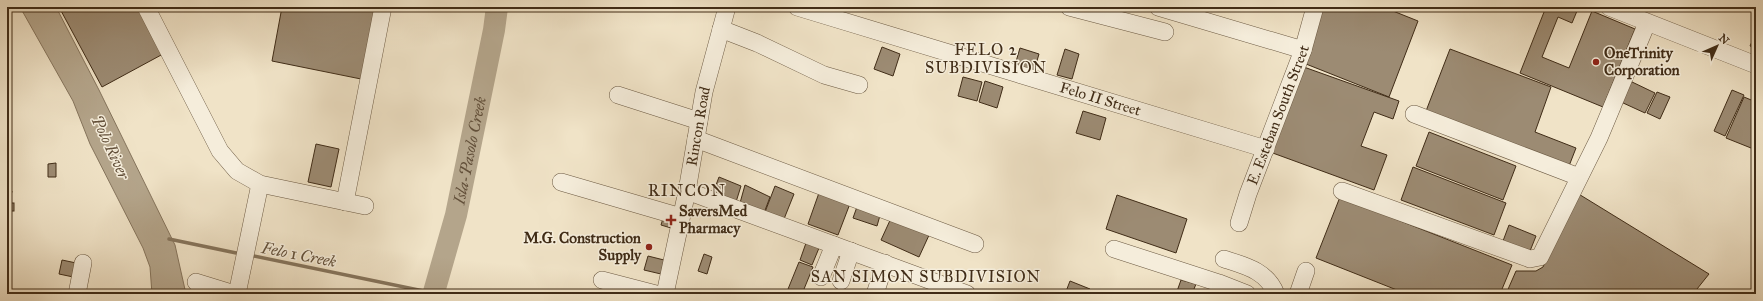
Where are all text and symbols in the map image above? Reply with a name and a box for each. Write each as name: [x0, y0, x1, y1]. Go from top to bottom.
north arrow: [1697, 26, 1737, 66]
text: N: [1716, 31, 1732, 48]
district label: FELO 2 SUBDIVISION: [925, 40, 1047, 77]
street label: E. Esteban South Street: [1243, 42, 1313, 187]
place label: OneTrinity Corporation: [1604, 44, 1681, 80]
marker: OneTrinity Corporation: [1591, 57, 1601, 67]
street label: Felo II Street: [1058, 78, 1144, 120]
street label: Rincon Road: [682, 84, 714, 167]
water label: Isla-Pasolo Creek: [449, 95, 490, 207]
water label: Polo River: [87, 112, 134, 183]
district label: RINCON: [648, 180, 726, 201]
place label: SaversMed Pharmacy: [679, 202, 748, 238]
marker: SaversMed Pharmacy: [666, 215, 676, 225]
place label: M.G. Construction Supply: [524, 229, 642, 265]
water label: Felo 1 Creek: [259, 238, 338, 271]
marker: M.G. Construction Supply: [644, 242, 654, 252]
district label: SAN SIMON SUBDIVISION: [811, 267, 1041, 286]

